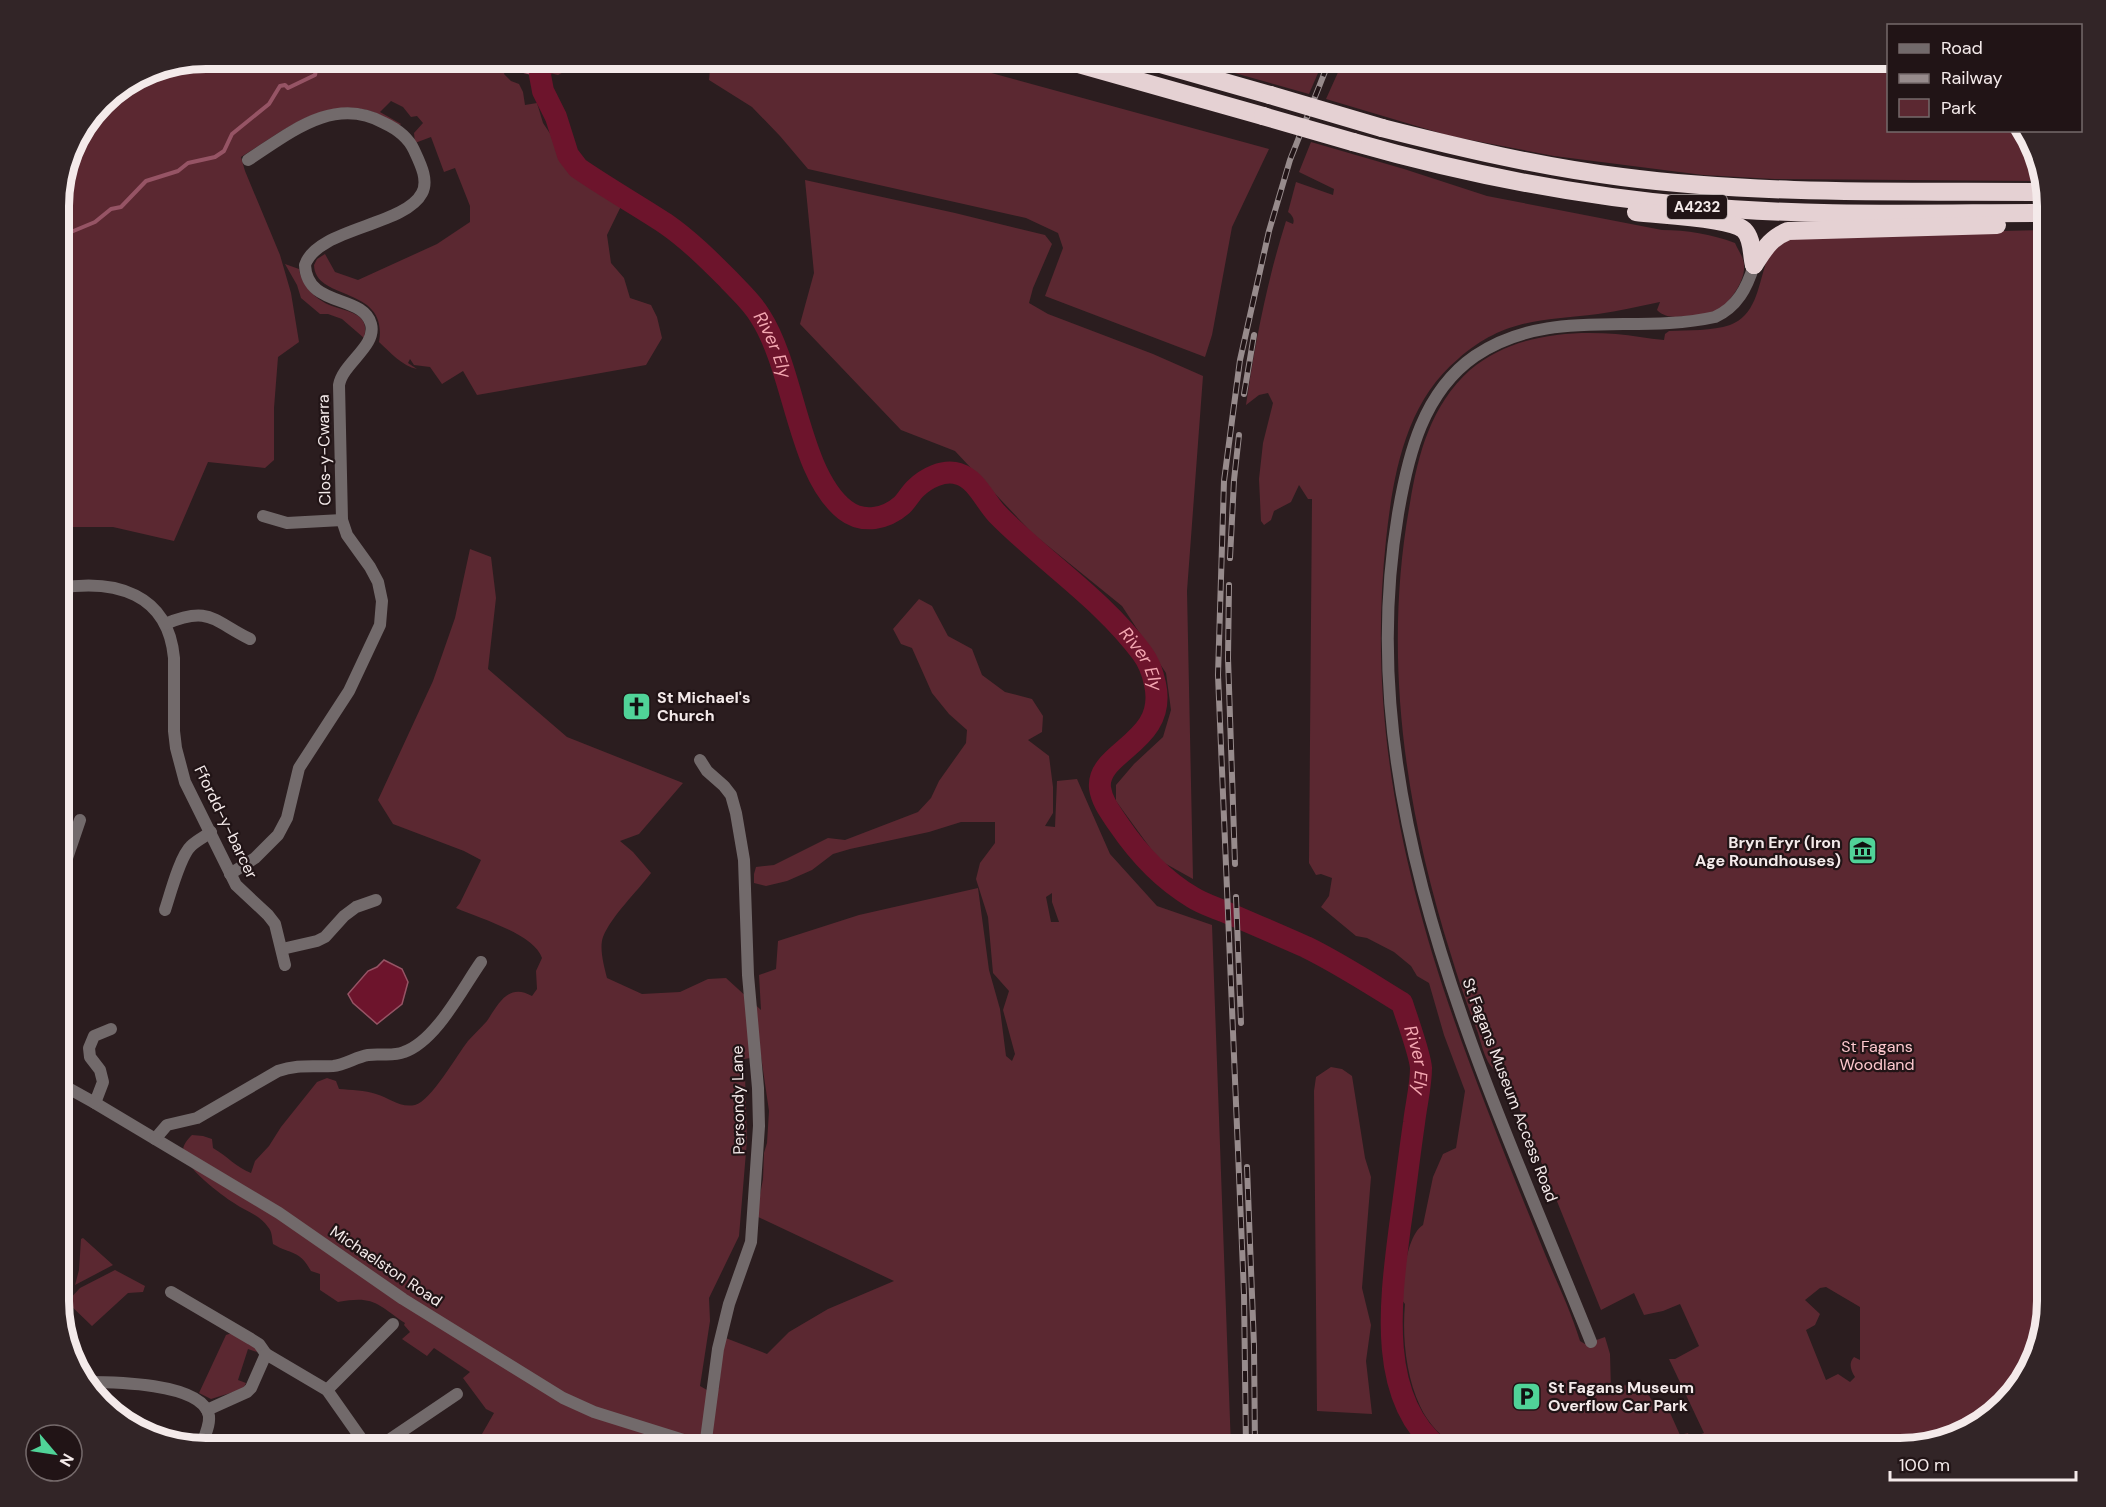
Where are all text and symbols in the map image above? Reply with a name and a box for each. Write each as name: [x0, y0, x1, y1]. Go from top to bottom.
legend: [1887, 24, 2082, 132]
text: Road: [1941, 36, 1983, 60]
text: Railway: [1941, 66, 2003, 90]
text: Park: [1941, 96, 1977, 120]
road number: A4232: [1667, 195, 1727, 219]
water label: River Ely: [748, 307, 798, 382]
street label: Clos-y-Cwarra: [313, 394, 335, 506]
water label: River Ely: [1114, 622, 1168, 694]
place label: St Michael's Church: [657, 687, 750, 726]
church icon: St Michael's Church: [620, 690, 652, 722]
street label: Ffordd-y-barcer: [189, 762, 263, 882]
place label: Bryn Eryr (Iron Age Roundhouses): [1695, 832, 1841, 871]
museum icon: Bryn Eryr (Iron Age Roundhouses): [1846, 835, 1878, 867]
street label: St Fagans Museum Access Road: [1458, 975, 1562, 1205]
water label: River Ely: [1398, 1022, 1433, 1097]
park label: St Fagans Woodland: [1839, 1036, 1915, 1075]
street label: Persondy Lane: [727, 1045, 749, 1155]
street label: Michaelston Road: [326, 1221, 446, 1311]
place label: St Fagans Museum Overflow Car Park: [1548, 1377, 1694, 1416]
parking icon: St Fagans Museum Overflow Car Park: [1511, 1380, 1543, 1412]
north arrow: [24, 1423, 84, 1483]
scale bar: [1890, 1444, 2076, 1482]
text: N: [55, 1450, 79, 1470]
text: 100 m: [1899, 1453, 1950, 1477]

